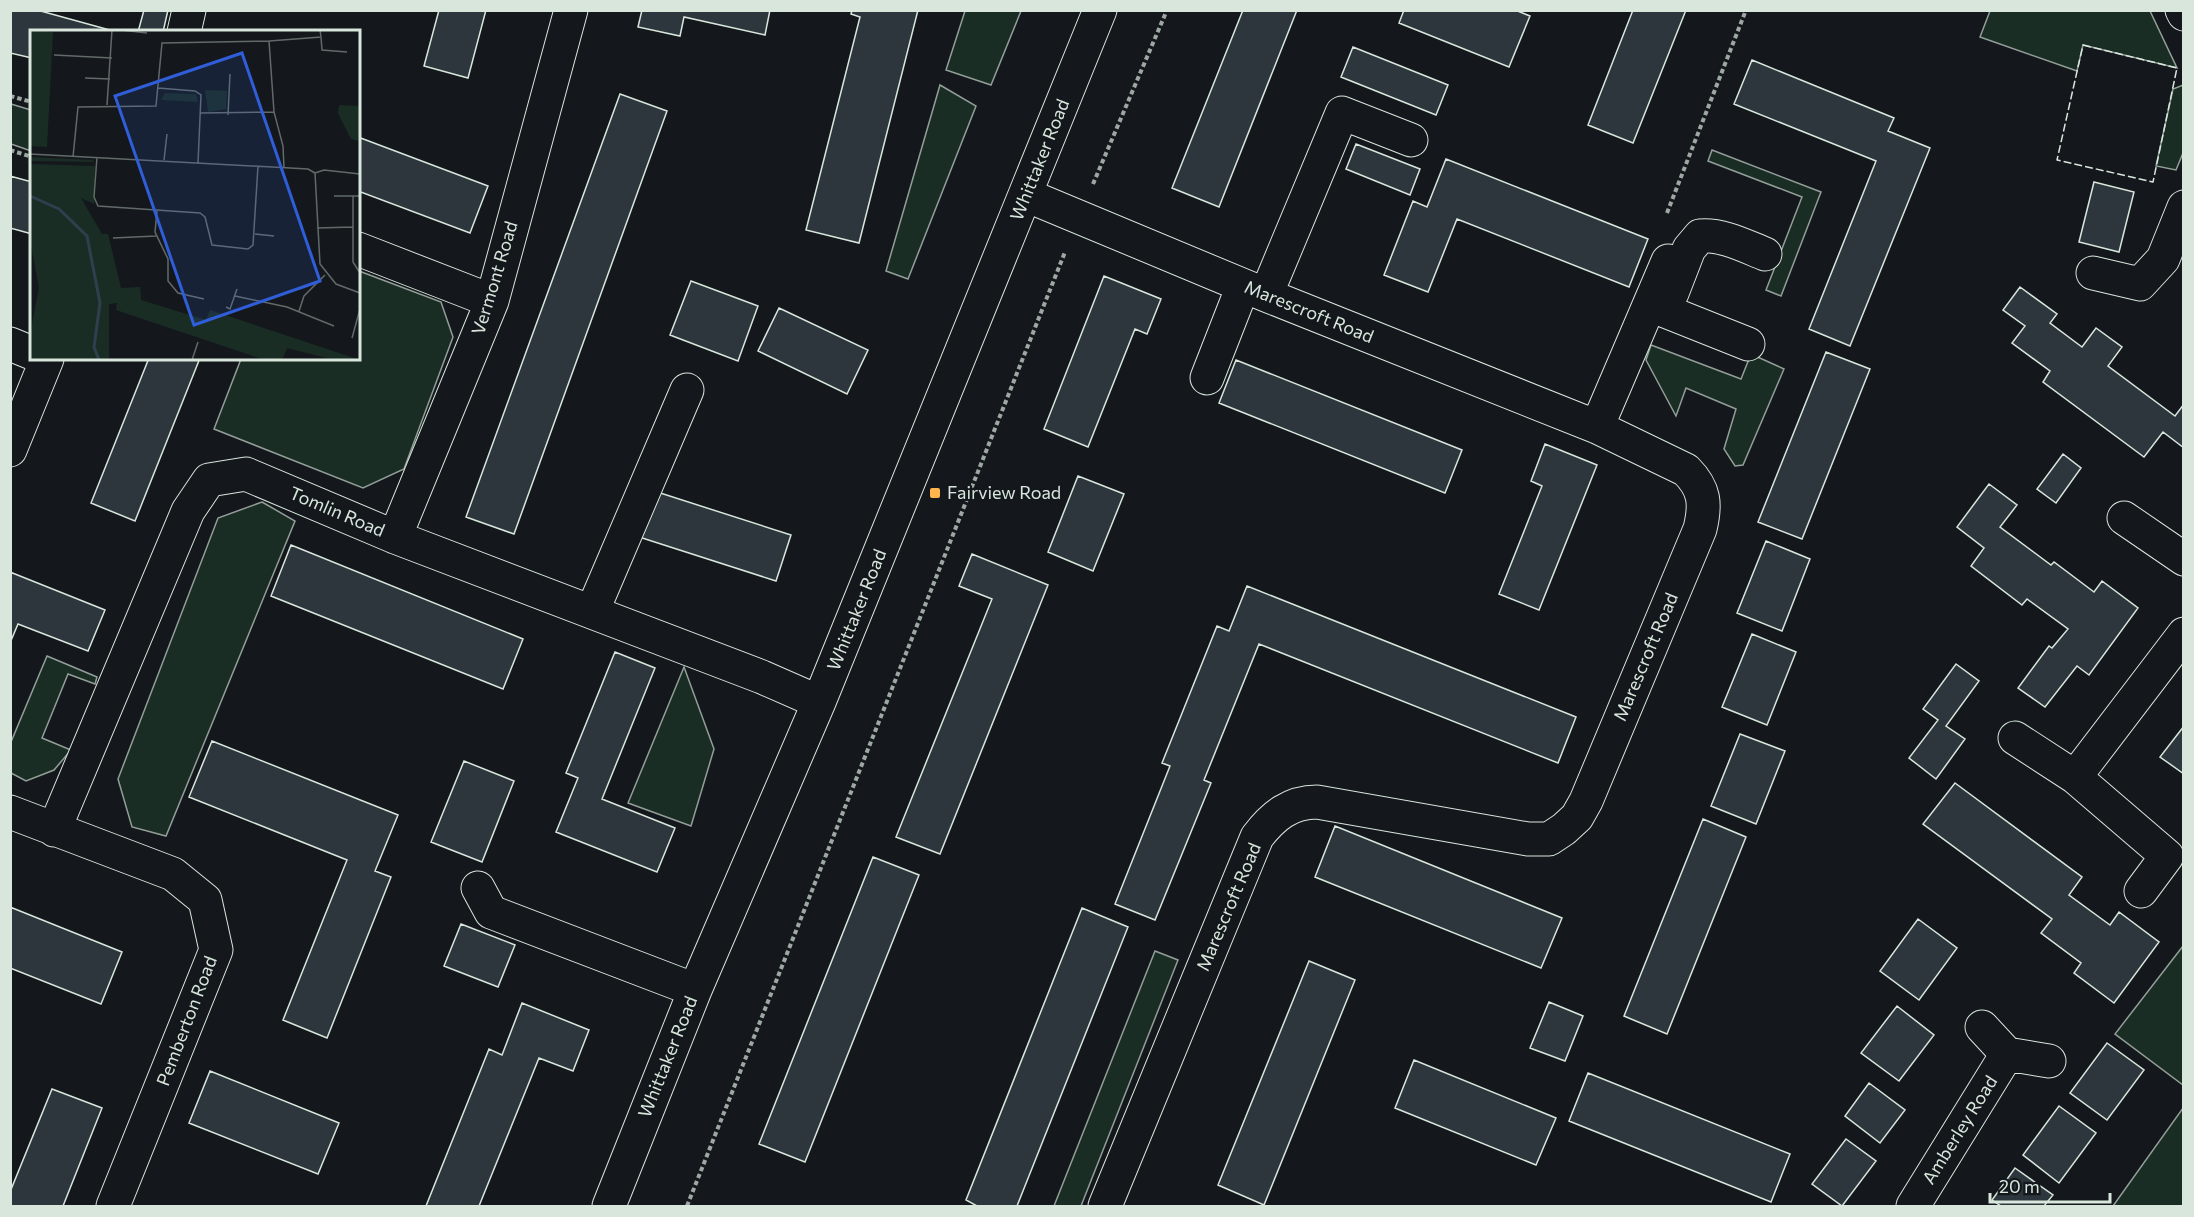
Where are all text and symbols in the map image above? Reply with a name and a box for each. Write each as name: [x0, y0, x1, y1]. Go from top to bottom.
inset map: [30, 30, 360, 360]
street label: Whittaker Road: [1005, 96, 1073, 224]
street label: Vermont Road: [466, 218, 522, 337]
street label: Marescroft Road: [1242, 275, 1377, 347]
street label: Tomlin Road: [286, 481, 388, 541]
place label: Fairview Road: [947, 481, 1061, 503]
marker: Fairview Road: [928, 486, 942, 500]
street label: Whittaker Road: [822, 546, 890, 674]
street label: Marescroft Road: [1608, 589, 1682, 724]
street label: Marescroft Road: [1191, 839, 1265, 974]
street label: Pemberton Road: [151, 953, 221, 1089]
street label: Whittaker Road: [633, 993, 701, 1121]
street label: Amberley Road: [1917, 1071, 2001, 1188]
scale bar: [1990, 1166, 2110, 1204]
text: 20 m: [1999, 1175, 2040, 1197]

